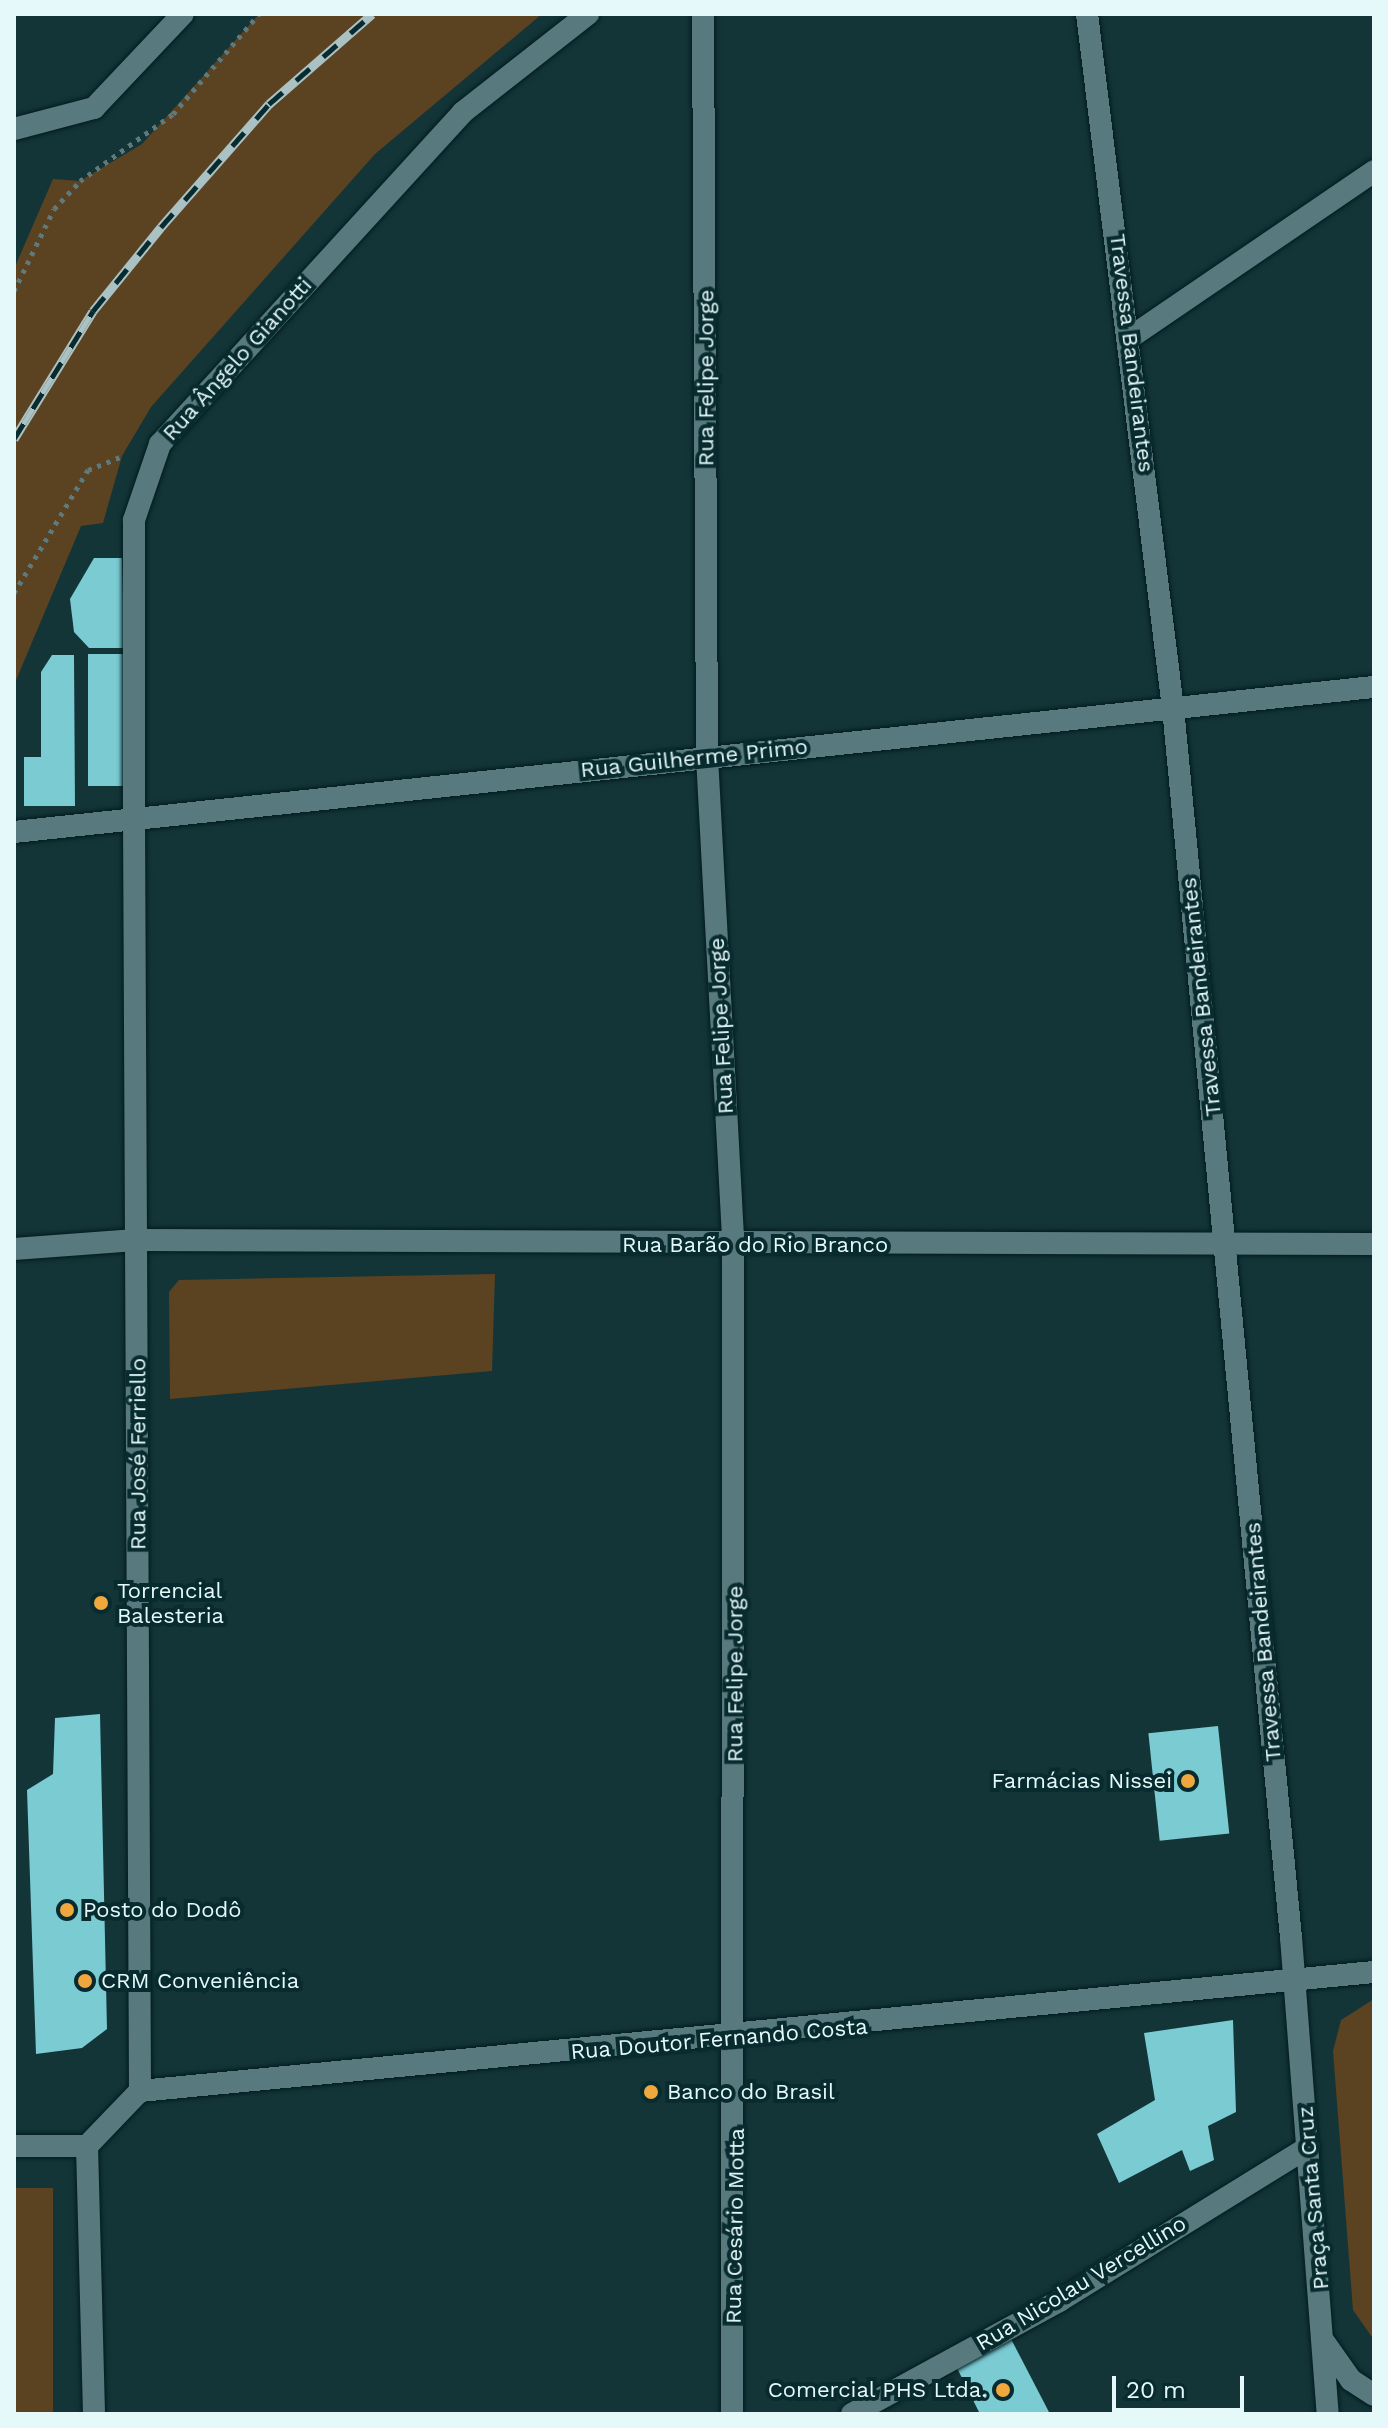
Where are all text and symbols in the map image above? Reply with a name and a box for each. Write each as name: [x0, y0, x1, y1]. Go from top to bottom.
street label: Travessa Bandeirantes: [1104, 232, 1160, 474]
street label: Rua Ângelo Gianotti: [156, 272, 318, 446]
street label: Rua Felipe Jorge: [693, 289, 719, 467]
street label: Rua Guilherme Primo: [579, 733, 809, 783]
street label: Travessa Bandeirantes: [1175, 876, 1227, 1118]
street label: Rua Felipe Jorge: [703, 937, 739, 1115]
street label: Rua Barão do Rio Branco: [622, 1232, 888, 1258]
street label: Rua José Ferriello: [125, 1357, 151, 1551]
street label: Travessa Bandeirantes: [1239, 1521, 1287, 1763]
place label: Torrencial Balesteria: [117, 1577, 224, 1628]
street label: Rua Felipe Jorge: [722, 1585, 748, 1763]
marker: Torrencial Balesteria: [92, 1594, 110, 1612]
place label: Farmácias Nissei: [991, 1768, 1172, 1794]
marker: Farmácias Nissei: [1179, 1772, 1197, 1790]
place label: Posto do Dodô: [83, 1897, 241, 1923]
marker: Posto do Dodô: [58, 1901, 76, 1919]
place label: CRM Conveniência: [101, 1968, 299, 1994]
marker: CRM Conveniência: [76, 1972, 94, 1990]
street label: Rua Doutor Fernando Costa: [569, 2013, 869, 2065]
place label: Banco do Brasil: [667, 2079, 835, 2105]
marker: Banco do Brasil: [642, 2083, 660, 2101]
street label: Praça Santa Cruz: [1292, 2105, 1334, 2291]
street label: Rua Cesário Motta: [720, 2128, 750, 2324]
street label: Rua Nicolau Vercellino: [971, 2210, 1191, 2356]
scale bar: [1116, 2360, 1248, 2410]
text: 20 m: [1126, 2376, 1186, 2404]
place label: Comercial PHS Ltda.: [767, 2377, 987, 2403]
marker: Comercial PHS Ltda.: [994, 2381, 1012, 2399]

